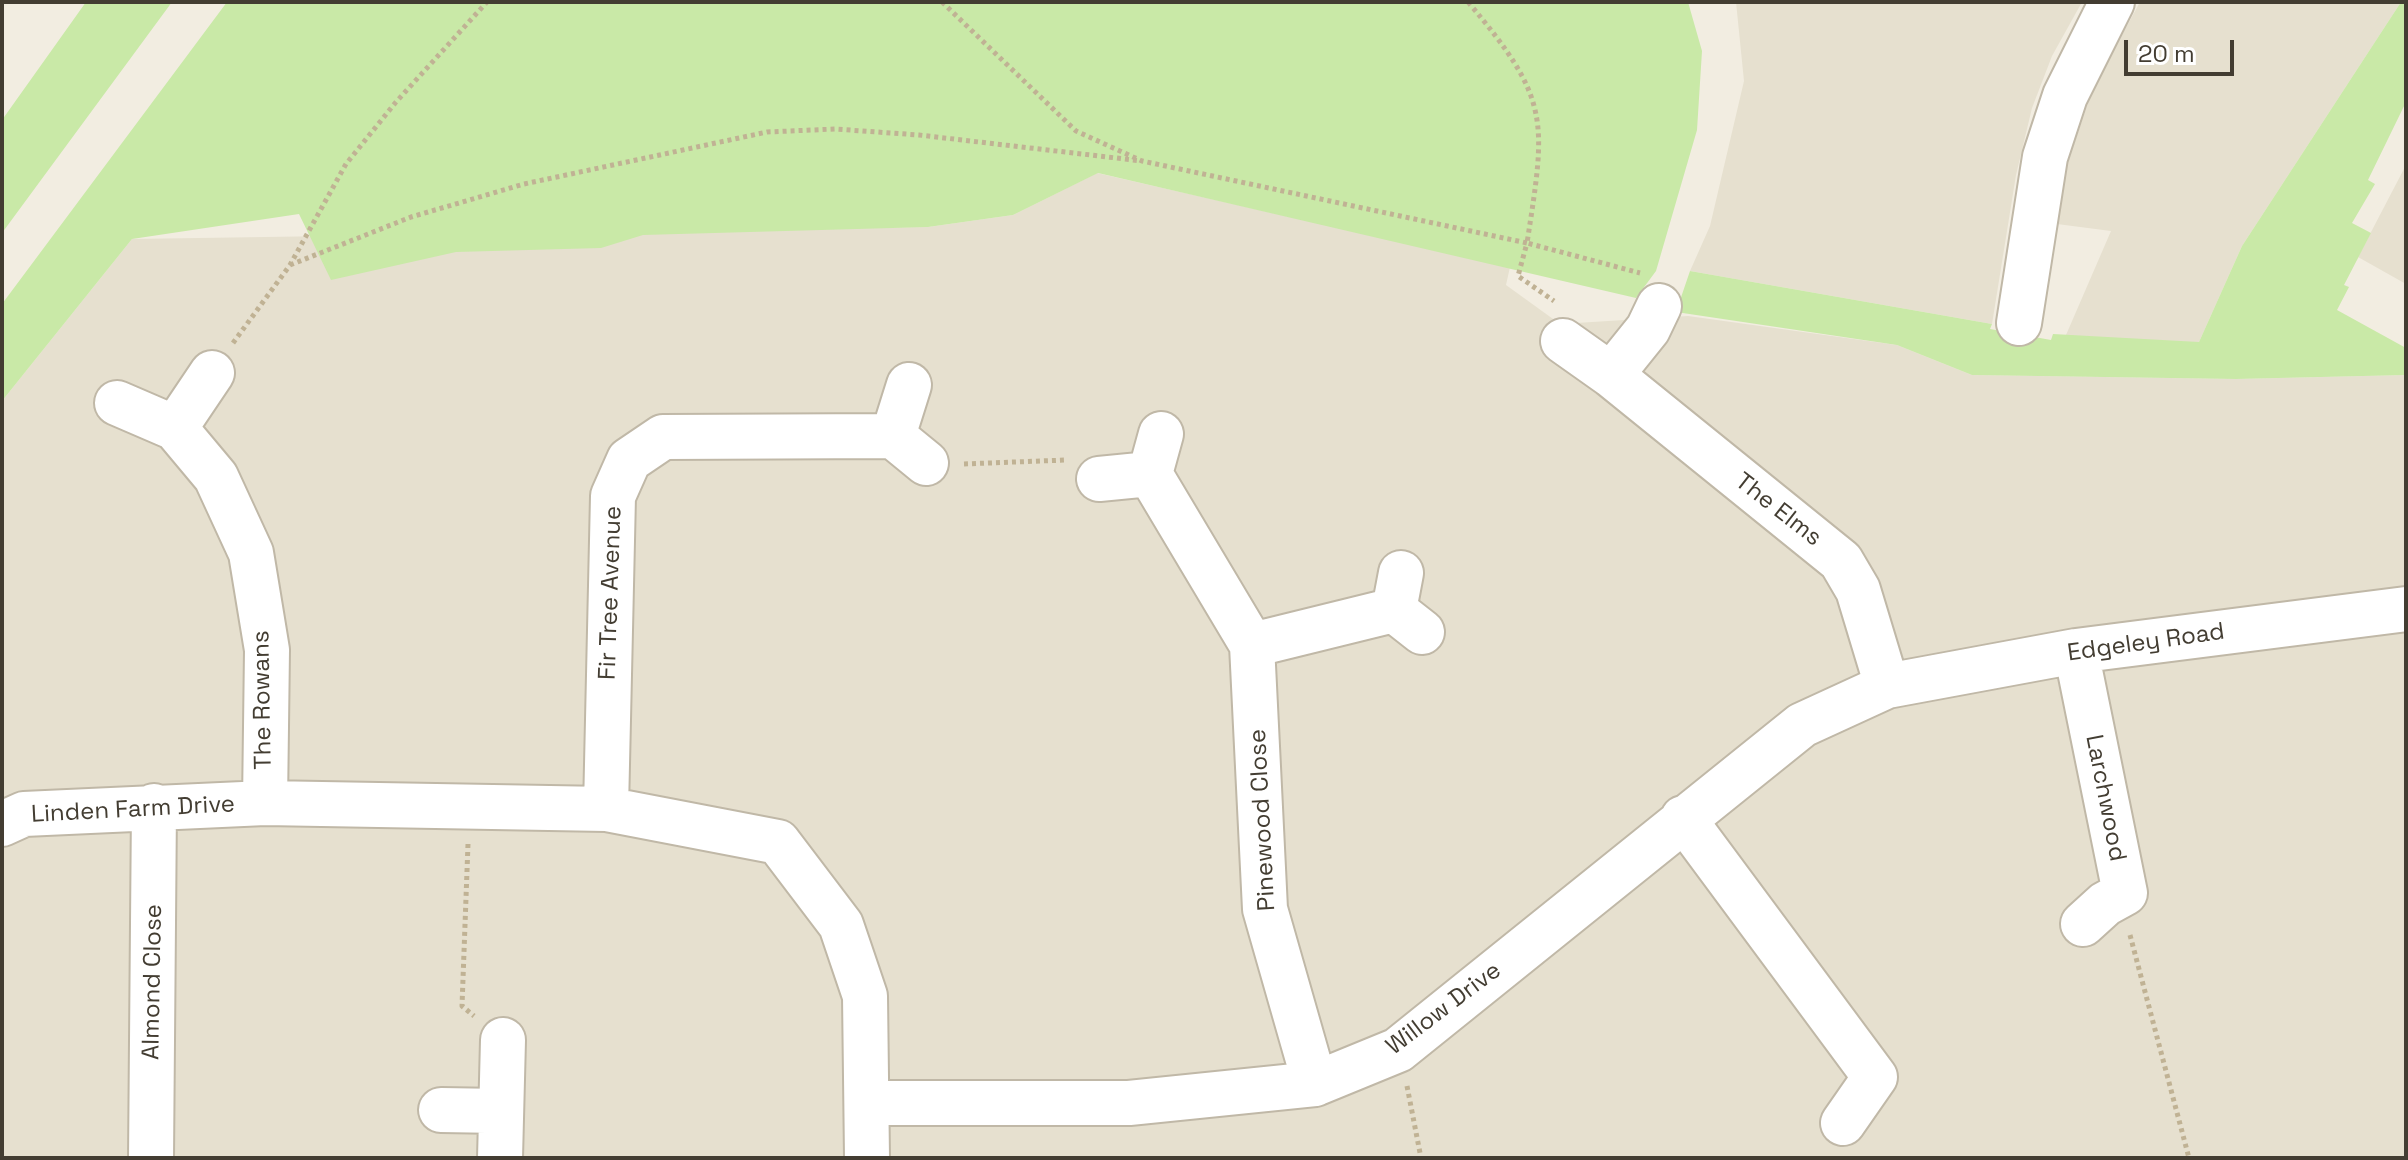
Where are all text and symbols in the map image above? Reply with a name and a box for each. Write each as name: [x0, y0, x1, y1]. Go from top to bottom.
scale bar: [2128, 24, 2238, 74]
text: 20 m: [2138, 38, 2195, 69]
street label: The Elms: [1729, 467, 1827, 553]
street label: Fir Tree Avenue: [594, 505, 628, 681]
street label: Edgeley Road: [2066, 618, 2226, 668]
street label: The Rowans: [247, 630, 279, 770]
street label: Pinewood Close: [1244, 728, 1282, 912]
street label: Larchwood: [2079, 732, 2131, 864]
street label: Linden Farm Drive: [30, 790, 236, 830]
street label: Almond Close: [137, 904, 169, 1060]
street label: Willow Drive: [1381, 957, 1507, 1061]

